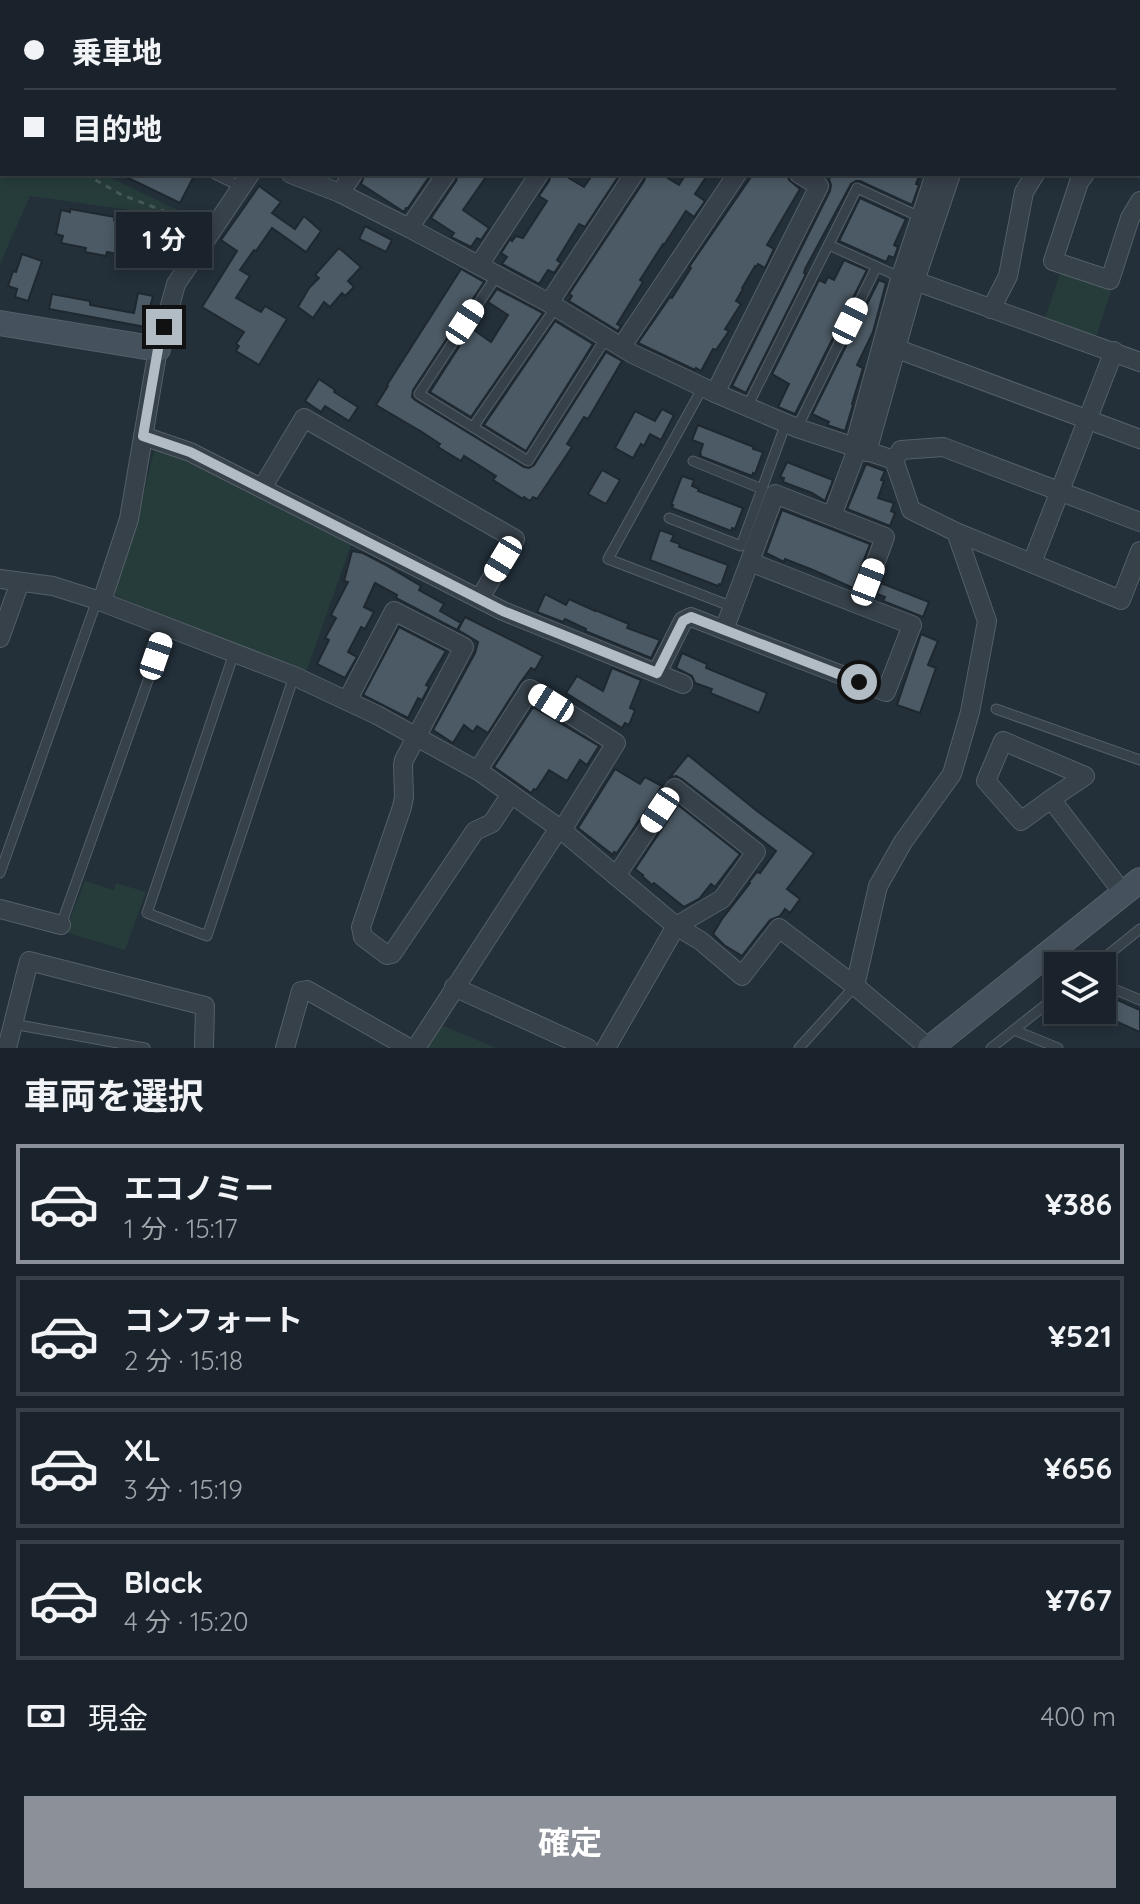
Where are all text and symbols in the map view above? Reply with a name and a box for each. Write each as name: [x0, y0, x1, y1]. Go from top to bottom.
text: 乗車地: [72, 33, 162, 71]
text: 目的地: [72, 110, 162, 148]
callout: 1 分: [116, 211, 212, 267]
text: 1 分: [142, 223, 186, 256]
car: [829, 294, 871, 348]
car: [442, 295, 488, 349]
route end: [146, 309, 182, 345]
car: [480, 532, 526, 586]
car: [848, 555, 888, 609]
car: [137, 629, 175, 683]
route start: [841, 664, 877, 700]
car: [524, 680, 578, 726]
car: [637, 783, 683, 837]
map controls: [1044, 952, 1116, 1024]
button: layers: [1044, 952, 1116, 1024]
text: 車両を選択: [24, 1073, 204, 1118]
icon: car: [28, 1168, 100, 1240]
text: エコノミー: [124, 1169, 274, 1207]
text: ¥386: [1045, 1185, 1112, 1223]
text: 1 分 · 15:17: [124, 1212, 238, 1245]
icon: car: [28, 1300, 100, 1372]
text: コンフォート: [124, 1301, 303, 1339]
text: ¥521: [1048, 1317, 1112, 1355]
text: 2 分 · 15:18: [124, 1344, 243, 1377]
text: XL: [124, 1431, 161, 1469]
icon: car: [28, 1432, 100, 1504]
text: ¥656: [1044, 1449, 1112, 1487]
text: 3 分 · 15:19: [124, 1473, 243, 1506]
text: Black: [124, 1563, 203, 1601]
icon: car: [28, 1564, 100, 1636]
text: ¥767: [1045, 1581, 1112, 1619]
text: 4 分 · 15:20: [124, 1605, 249, 1638]
icon: cash: [24, 1694, 68, 1738]
text: 現金: [88, 1699, 148, 1737]
text: 400 m: [1041, 1700, 1116, 1733]
button: 確定: [24, 1796, 1116, 1888]

